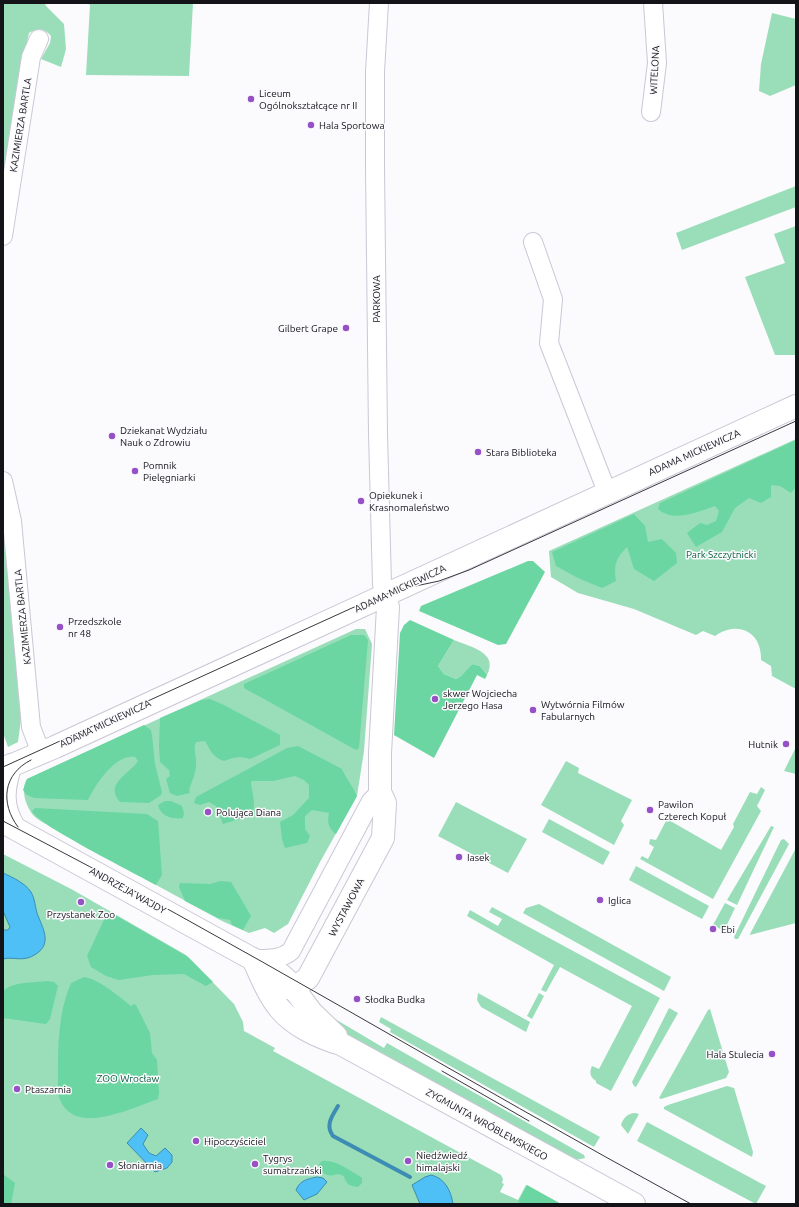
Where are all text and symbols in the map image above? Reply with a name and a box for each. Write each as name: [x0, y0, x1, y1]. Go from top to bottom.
street label: WITELONA: [648, 45, 661, 95]
street label: KAZIMIERZA BARTLA: [8, 76, 33, 173]
place label: Liceum Ogólnokształcące nr II: [259, 88, 357, 111]
marker: Liceum Ogólnokształcące nr II: [246, 94, 256, 104]
marker: Hala Sportowa: [306, 120, 316, 130]
place label: Hala Sportowa: [319, 120, 385, 131]
street label: PARKOWA: [371, 275, 382, 323]
place label: Gilbert Grape: [278, 323, 338, 334]
marker: Gilbert Grape: [341, 323, 351, 333]
place label: Dziekanat Wydziału Nauk o Zdrowiu: [120, 425, 207, 448]
street label: ADAMA MICKIEWICZA: [647, 427, 742, 478]
marker: Dziekanat Wydziału Nauk o Zdrowiu: [107, 431, 117, 441]
marker: Stara Biblioteka: [473, 447, 483, 457]
place label: Stara Biblioteka: [486, 447, 557, 458]
place label: Pomnik Pielęgniarki: [143, 460, 195, 483]
marker: Pomnik Pielęgniarki: [130, 466, 140, 476]
place label: Opiekunek i Krasnomaleństwo: [369, 490, 450, 513]
marker: Opiekunek i Krasnomaleństwo: [356, 496, 366, 506]
park label: Park Szczytnicki: [686, 549, 756, 560]
street label: ADAMA MICKIEWICZA: [353, 562, 448, 614]
street label: KAZIMIERZA BARTLA: [12, 568, 33, 665]
place label: Przedszkole nr 48: [68, 616, 121, 639]
marker: Przedszkole nr 48: [55, 622, 65, 632]
place label: skwer Wojciecha Jerzego Hasa: [443, 688, 517, 711]
marker: skwer Wojciecha Jerzego Hasa: [430, 694, 440, 704]
street label: ADAMA MICKIEWICZA: [58, 697, 153, 749]
place label: Wytwórnia Filmów Fabularnych: [541, 699, 625, 722]
marker: Wytwórnia Filmów Fabularnych: [528, 705, 538, 715]
place label: Hutnik: [748, 739, 778, 750]
marker: Hutnik: [781, 739, 791, 749]
place label: Pawilon Czterech Kopuł: [658, 799, 726, 822]
marker: Pawilon Czterech Kopuł: [645, 805, 655, 815]
marker: Polująca Diana: [203, 807, 213, 817]
place label: Polująca Diana: [216, 807, 281, 818]
marker: Iasek: [454, 852, 464, 862]
place label: Iasek: [467, 852, 490, 863]
street label: ANDRZEJA WAJDY: [88, 865, 168, 916]
street label: WYSTAWOWA: [326, 876, 367, 938]
marker: Iglica: [595, 895, 605, 905]
place label: Iglica: [608, 895, 631, 906]
marker: Przystanek Zoo: [76, 897, 86, 907]
place label: Przystanek Zoo: [47, 909, 115, 920]
marker: Ebi: [708, 924, 718, 934]
place label: Ebi: [721, 924, 735, 935]
marker: Słodka Budka: [352, 994, 362, 1004]
place label: Słodka Budka: [365, 994, 425, 1005]
place label: Hala Stulecia: [707, 1049, 764, 1060]
marker: Hala Stulecia: [767, 1049, 777, 1059]
park label: ZOO Wrocław: [97, 1073, 159, 1084]
marker: Ptaszarnia: [12, 1084, 22, 1094]
place label: Ptaszarnia: [25, 1084, 71, 1095]
street label: ZYGMUNTA WRÓBLEWSKIEGO: [424, 1085, 550, 1163]
marker: Hipoczyściciel: [191, 1136, 201, 1146]
place label: Hipoczyściciel: [204, 1136, 266, 1147]
place label: Niedźwiedź himalajski: [416, 1150, 468, 1173]
place label: Tygrys sumatrzański: [263, 1153, 322, 1176]
marker: Niedźwiedź himalajski: [403, 1156, 413, 1166]
marker: Tygrys sumatrzański: [250, 1159, 260, 1169]
marker: Słoniarnia: [105, 1160, 115, 1170]
place label: Słoniarnia: [118, 1160, 162, 1171]

